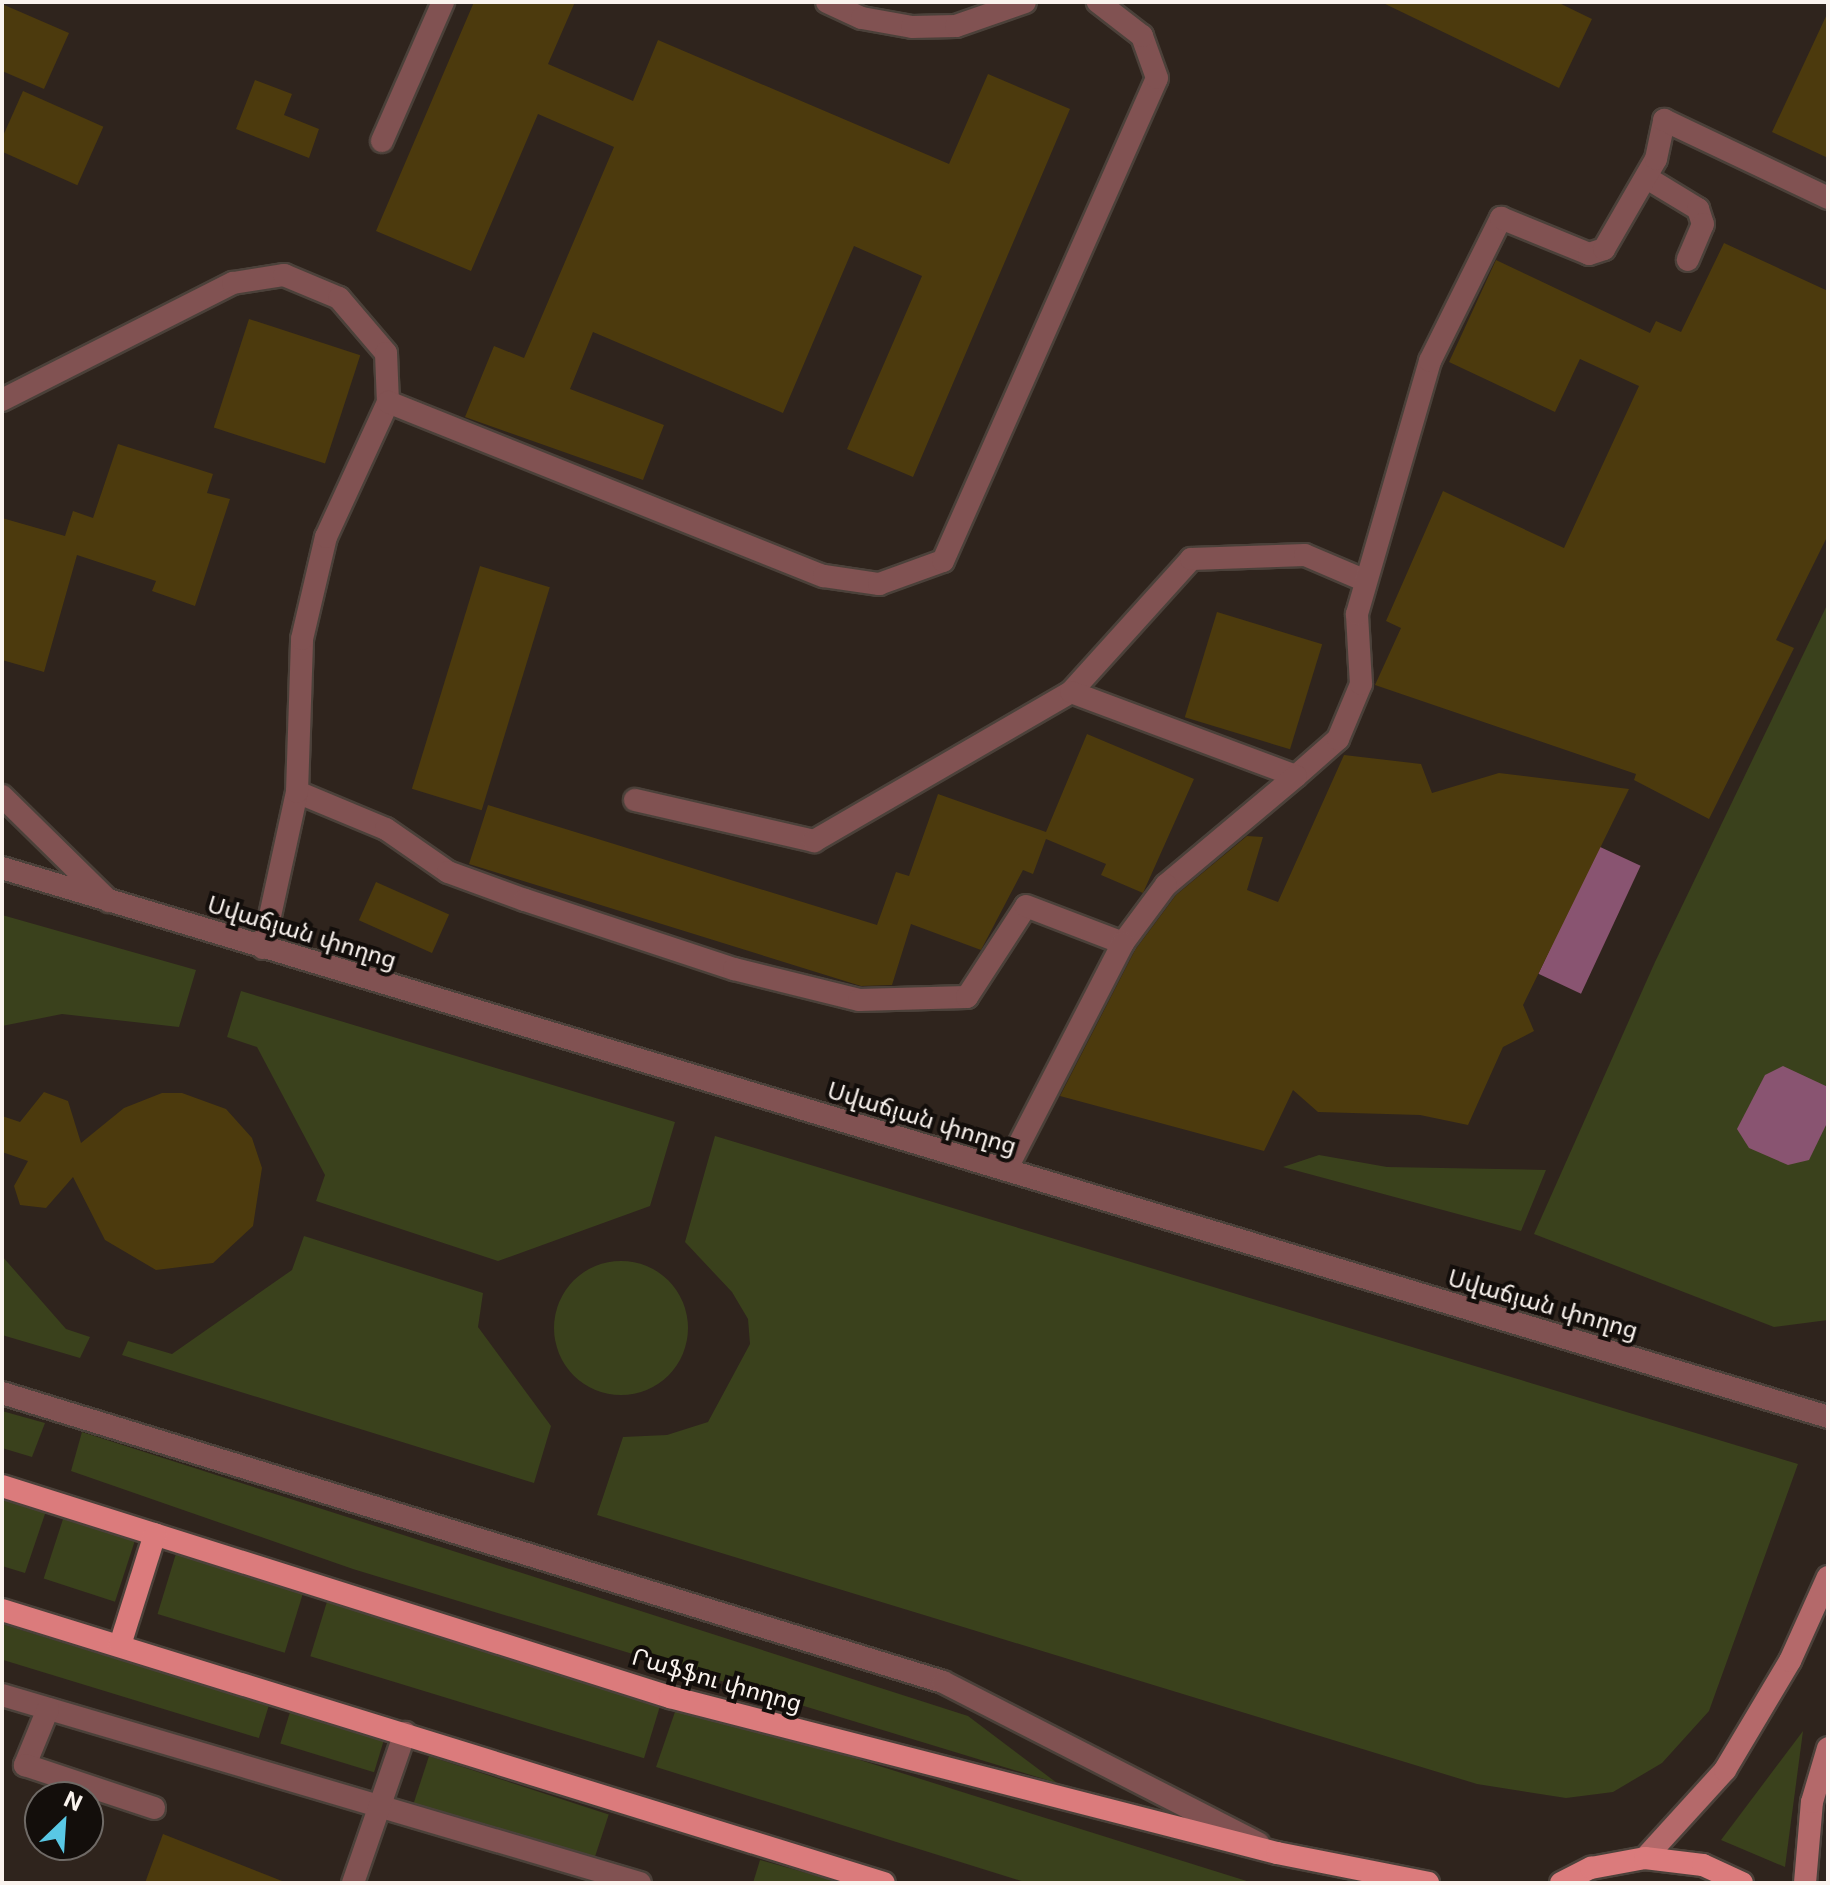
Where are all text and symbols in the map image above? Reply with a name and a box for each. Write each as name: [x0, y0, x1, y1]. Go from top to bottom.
street label: Սվաճյան փողոց: [204, 890, 400, 974]
street label: Սվաճյան փողոց: [824, 1076, 1020, 1160]
street label: Սվաճյան փողոց: [1445, 1263, 1641, 1345]
street label: Րաֆֆու փողոց: [629, 1642, 805, 1718]
north arrow: [24, 1781, 104, 1861]
text: N: [60, 1786, 86, 1816]

